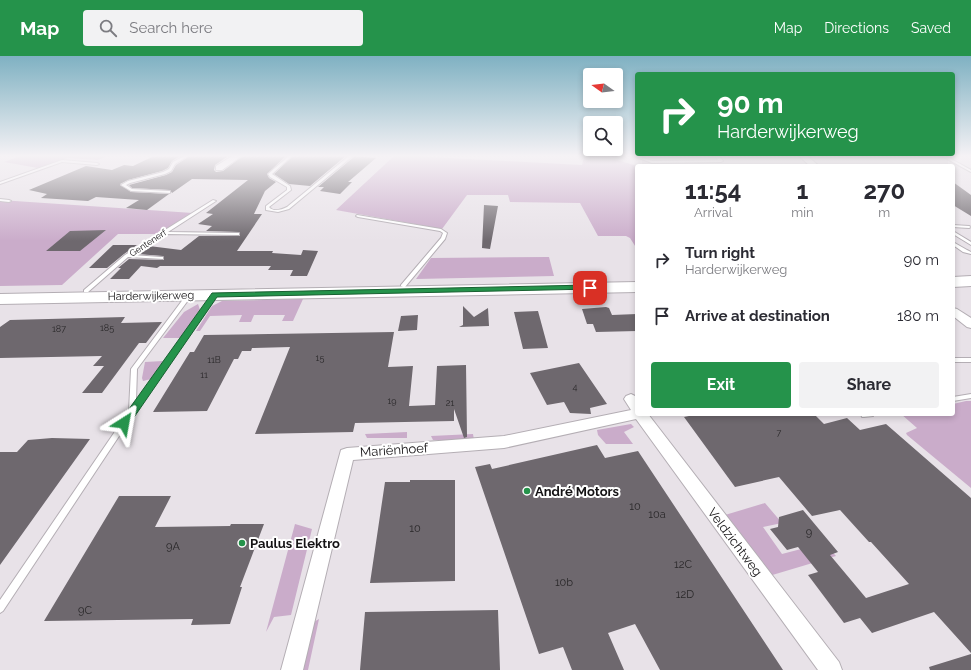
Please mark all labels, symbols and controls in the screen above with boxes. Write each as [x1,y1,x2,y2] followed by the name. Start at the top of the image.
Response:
[83,10,363,46] search box
[20,17,59,39] text: Map
[97,17,119,39] icon: search
[129,19,213,37] text: Search here
[774,20,802,36] text: Map
[824,20,889,36] text: Directions
[911,20,951,36] text: Saved
[583,68,623,108] north arrow
[583,68,623,156] map controls
[717,87,783,120] text: 90 m
[651,88,703,140] icon: right
[583,116,623,156] button: search
[717,121,859,142] text: Harderwijkerweg
[685,176,741,205] text: 11:54
[796,176,808,205] text: 1
[863,176,905,205] text: 270
[694,205,732,220] text: Arrival
[791,205,814,220] text: min
[878,205,890,220] text: m
[128,227,169,259] street label: Gentenerf
[685,244,755,262] text: Turn right
[651,249,673,271] icon: right
[903,251,939,269] text: 90 m
[685,262,787,277] text: Harderwijkerweg
[573,271,607,305] pin
[579,277,601,299] icon: arrive
[108,289,194,303] street label: Harderwijkerweg
[651,305,673,327] icon: arrive
[685,307,830,325] text: Arrive at destination
[897,307,939,325] text: 180 m
[100,323,114,333] house number: 185
[52,324,66,334] house number: 187
[316,353,324,363] house number: 15
[207,355,221,365] house number: 11B
[651,362,791,408] button: Exit
[799,362,939,408] button: Share
[200,370,208,380] house number: 11
[573,382,578,392] house number: 4
[387,396,397,406] house number: 19
[446,398,454,408] house number: 21
[103,402,145,444] position arrow
[777,428,782,438] house number: 7
[359,440,429,460] street label: Mariënhoef
[535,484,620,499] place label: André Motors
[522,486,532,496] marker: André Motors
[629,500,641,513] house number: 10
[705,505,765,579] street label: Veldzichtweg
[648,508,666,521] house number: 10a
[409,522,421,535] house number: 10
[806,526,812,539] house number: 9
[250,536,340,551] place label: Paulus Elektro
[237,538,247,548] marker: Paulus Elektro
[166,540,181,553] house number: 9A
[674,558,692,571] house number: 12C
[555,576,573,589] house number: 10b
[676,588,694,601] house number: 12D
[78,604,92,617] house number: 9C

